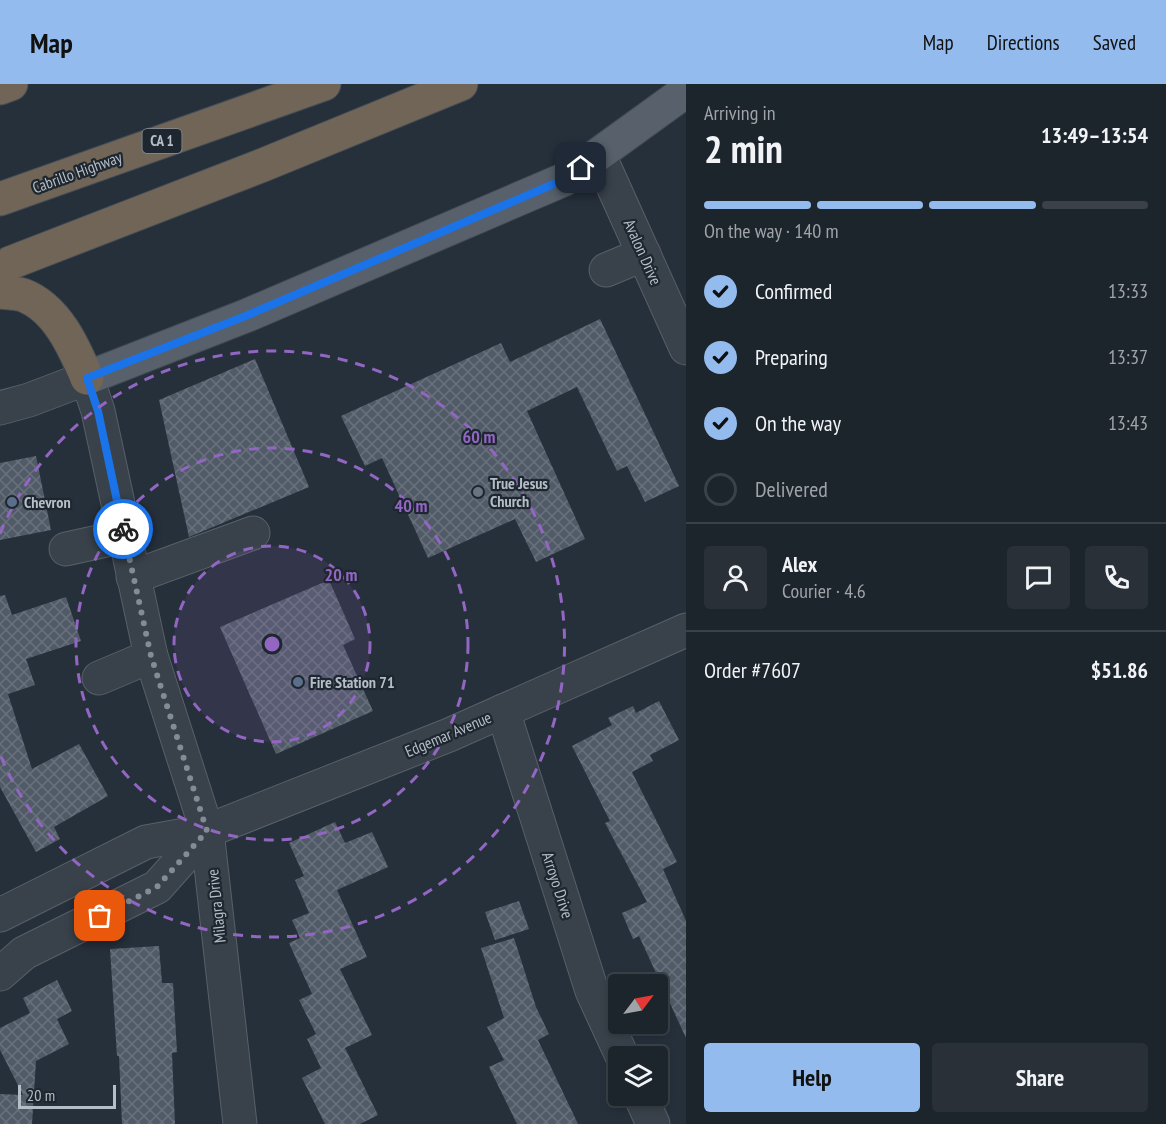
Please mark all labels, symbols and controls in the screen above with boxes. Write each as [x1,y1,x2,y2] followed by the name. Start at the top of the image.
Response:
[30,24,73,61] text: Map
[923,29,954,56] text: Map
[987,29,1060,56] text: Directions
[1093,29,1136,56] text: Saved
[704,100,776,126] text: Arriving in
[1041,121,1148,149] text: 13:49–13:54
[704,123,783,174] text: 2 min
[142,129,182,153] road number: CA 1
[555,142,606,193] pin
[29,147,125,197] street label: Cabrillo Highway
[564,151,597,184] icon: home
[620,216,666,288] street label: Avalon Drive
[704,218,839,244] text: On the way · 140 m
[704,275,737,308] icon: check
[755,277,832,305] text: Confirmed
[1108,278,1148,304] text: 13:33
[704,341,737,374] icon: check
[755,343,828,371] text: Preparing
[1108,344,1148,370] text: 13:37
[704,407,737,440] icon: check
[755,409,841,437] text: On the way
[1108,410,1148,436] text: 13:43
[463,425,495,448] text: 60 m
[490,473,548,511] place label: True Jesus Church
[755,475,828,503] text: Delivered
[471,485,485,499] marker: True Jesus Church
[24,492,71,512] place label: Chevron
[395,494,427,517] text: 40 m
[5,495,19,509] marker: Chevron
[93,499,153,559] courier
[107,513,140,546] icon: bike
[704,546,767,609] button: person
[1007,546,1070,609] button: chat
[1085,546,1148,609] button: phone
[782,550,817,578] text: Alex
[325,563,357,586] text: 20 m
[782,578,866,604] text: Courier · 4.6
[262,634,282,654] centre of rings
[704,656,801,684] text: Order #7607
[1091,656,1148,684] text: $51.86
[310,672,395,692] place label: Fire Station 71
[291,675,305,689] marker: Fire Station 71
[402,707,494,761] street label: Edgemar Avenue
[538,849,578,921] street label: Arroyo Drive
[202,868,230,944] street label: Milagra Drive
[74,890,125,941] pin
[83,899,116,932] icon: bag
[608,974,668,1034] north arrow
[608,974,668,1106] map controls
[704,1043,920,1112] button: Help
[932,1043,1148,1112] button: Share
[608,1046,668,1106] button: layers
[18,1082,116,1110] scale bar
[27,1085,55,1105] text: 20 m

